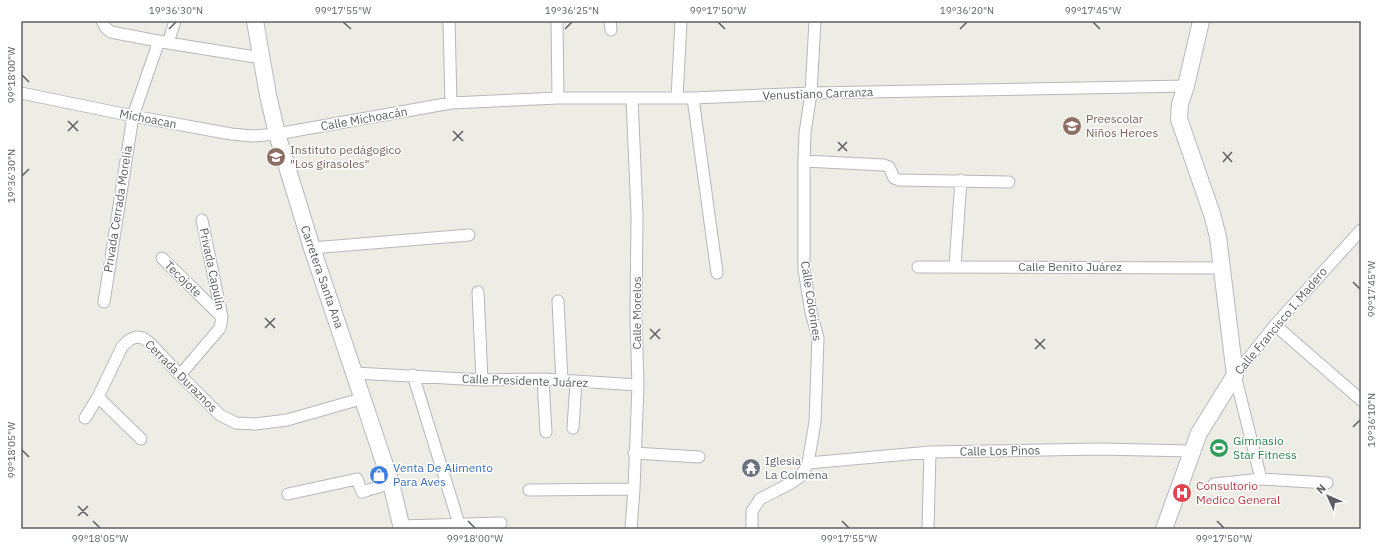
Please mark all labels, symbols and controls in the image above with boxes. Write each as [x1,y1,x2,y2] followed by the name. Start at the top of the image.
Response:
[149,4,203,17] text: 19°36'30"N
[315,4,371,17] text: 99°17'55"W
[545,4,599,17] text: 19°36'25"N
[690,4,746,17] text: 99°17'50"W
[940,4,994,17] text: 19°36'20"N
[1065,4,1121,17] text: 99°17'45"W
[5,47,18,103] text: 99°18'00"W
[762,84,874,103] street label: Venustiano Carranza
[319,104,408,134] street label: Calle Michoacán
[118,106,178,131] street label: Michoacan
[1086,111,1158,140] place label: Preescolar Niños Heroes
[1061,115,1083,137] school or university icon: Preescolar Niños Heroes
[290,142,402,171] place label: Instituto pedágogico "Los girasoles"
[100,144,135,274] street label: Privada Cerrada Morelia
[265,146,287,168] school or university icon: Instituto pedágogico "Los girasoles"
[5,149,18,203] text: 19°36'30"N
[298,223,347,331] street label: Carretera Santa Ana
[196,226,229,311] street label: Privada Capulín
[162,257,205,300] street label: Tecojote
[1018,259,1122,274] street label: Calle Benito Juárez
[798,260,825,342] street label: Calle Colorines
[1365,261,1378,317] text: 99°17'45"W
[1231,264,1330,378] street label: Calle Francisco I. Madero
[629,276,644,349] street label: Calle Morelos
[142,336,221,415] street label: Cerrada Duraznos
[462,371,589,390] street label: Calle Presidente Juárez
[1365,393,1378,447] text: 19°36'10"N
[5,422,18,478] text: 99°18'05"W
[1233,433,1297,462] place label: Gimnasio Star Fitness
[1208,437,1230,459] sports icon: Gimnasio Star Fitness
[960,442,1041,459] street label: Calle Los Pinos
[765,453,829,482] place label: Iglesia La Colmena
[740,457,762,479] temple icon: Iglesia La Colmena
[393,460,493,489] place label: Venta De Alimento Para Aves
[368,464,390,486] shop icon: Venta De Alimento Para Aves
[1308,476,1348,516] north arrow
[1196,478,1280,507] place label: Consultorio Medico General
[1313,481,1329,497] text: N
[1171,482,1193,504] hospital icon: Consultorio Medico General
[72,532,128,545] text: 99°18'05"W
[447,532,503,545] text: 99°18'00"W
[821,532,877,545] text: 99°17'55"W
[1196,532,1252,545] text: 99°17'50"W

